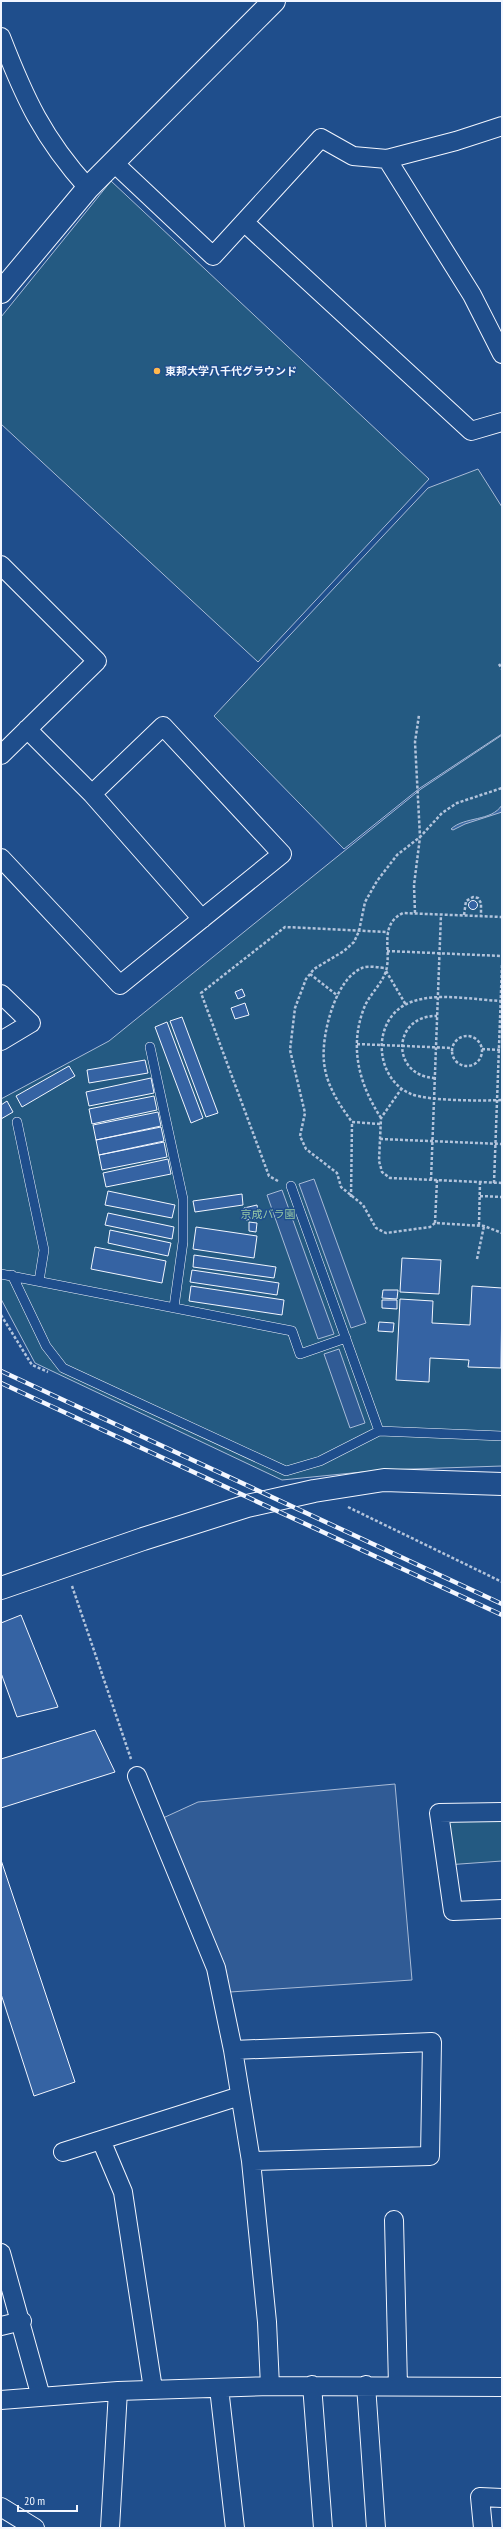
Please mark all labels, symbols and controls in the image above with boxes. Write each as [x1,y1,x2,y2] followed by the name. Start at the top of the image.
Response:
[165,364,297,378] place label: 東邦大学八千代グラウンド
[152,366,162,376] marker: 東邦大学八千代グラウンド
[241,1207,296,1221] park label: 京成バラ園
[18,2487,77,2513] scale bar
[24,2493,45,2508] text: 20 m

